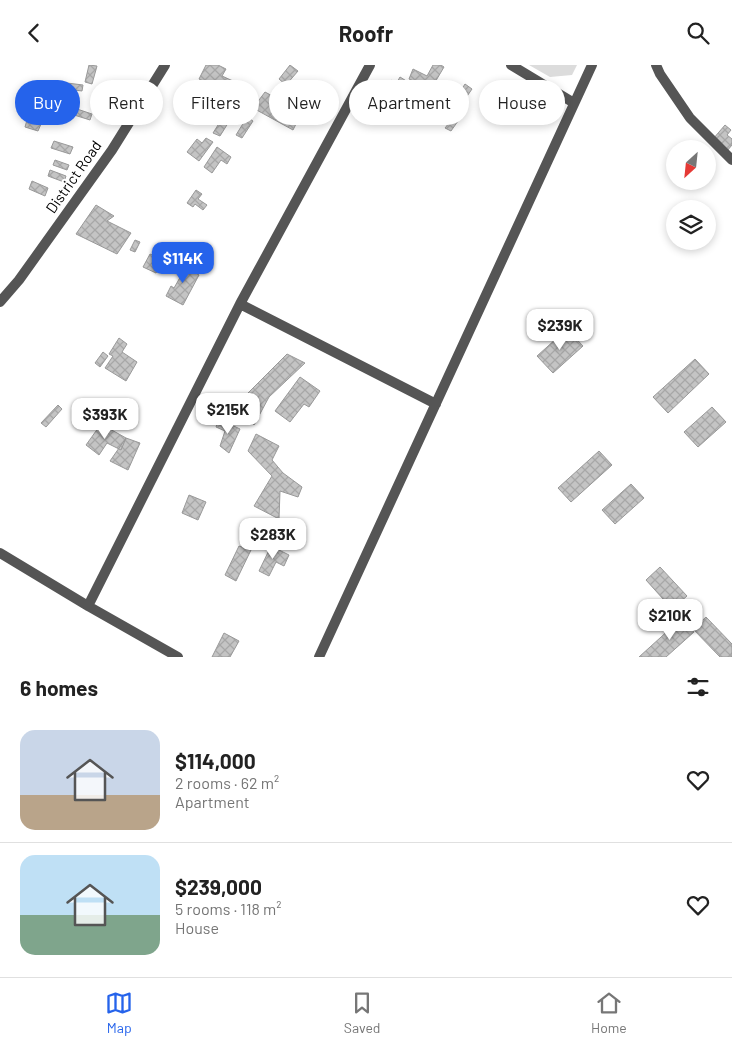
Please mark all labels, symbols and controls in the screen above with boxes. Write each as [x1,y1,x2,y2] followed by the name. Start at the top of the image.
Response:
[20,19,48,47] icon: back
[684,19,712,47] icon: search
[339,20,393,46] text: Roofr
[15,80,80,125] chip: Buy
[90,80,163,125] chip: Rent
[173,80,259,125] chip: Filters
[269,80,339,125] chip: New
[349,80,469,125] chip: Apartment
[479,80,565,125] chip: House
[42,137,105,216] street label: District Road
[666,140,716,190] north arrow
[666,140,716,250] map controls
[666,200,716,250] button: layers
[148,241,218,284] pin: $114K
[163,248,203,267] text: $114K
[525,309,595,351] pin: $239K
[537,315,583,334] text: $239K
[193,393,263,435] pin: $215K
[70,397,140,440] pin: $393K
[207,399,249,418] text: $215K
[83,404,127,423] text: $393K
[238,517,308,560] pin: $283K
[250,524,296,543] text: $283K
[635,599,705,641] pin: $210K
[649,605,691,624] text: $210K
[684,673,712,701] icon: filters
[20,675,98,700] text: 6 homes
[175,748,256,773] text: $114,000
[60,750,120,810] icon: home
[684,766,712,794] icon: heart
[175,773,279,792] text: 2 rooms · 62 m²
[175,792,250,811] text: Apartment
[175,874,262,899] text: $239,000
[60,875,120,935] icon: home
[684,891,712,919] icon: heart
[175,899,282,918] text: 5 rooms · 118 m²
[175,918,219,937] text: House
[105,989,133,1036] tab: Map
[344,989,381,1036] tab: Saved
[591,989,627,1036] tab: Home

